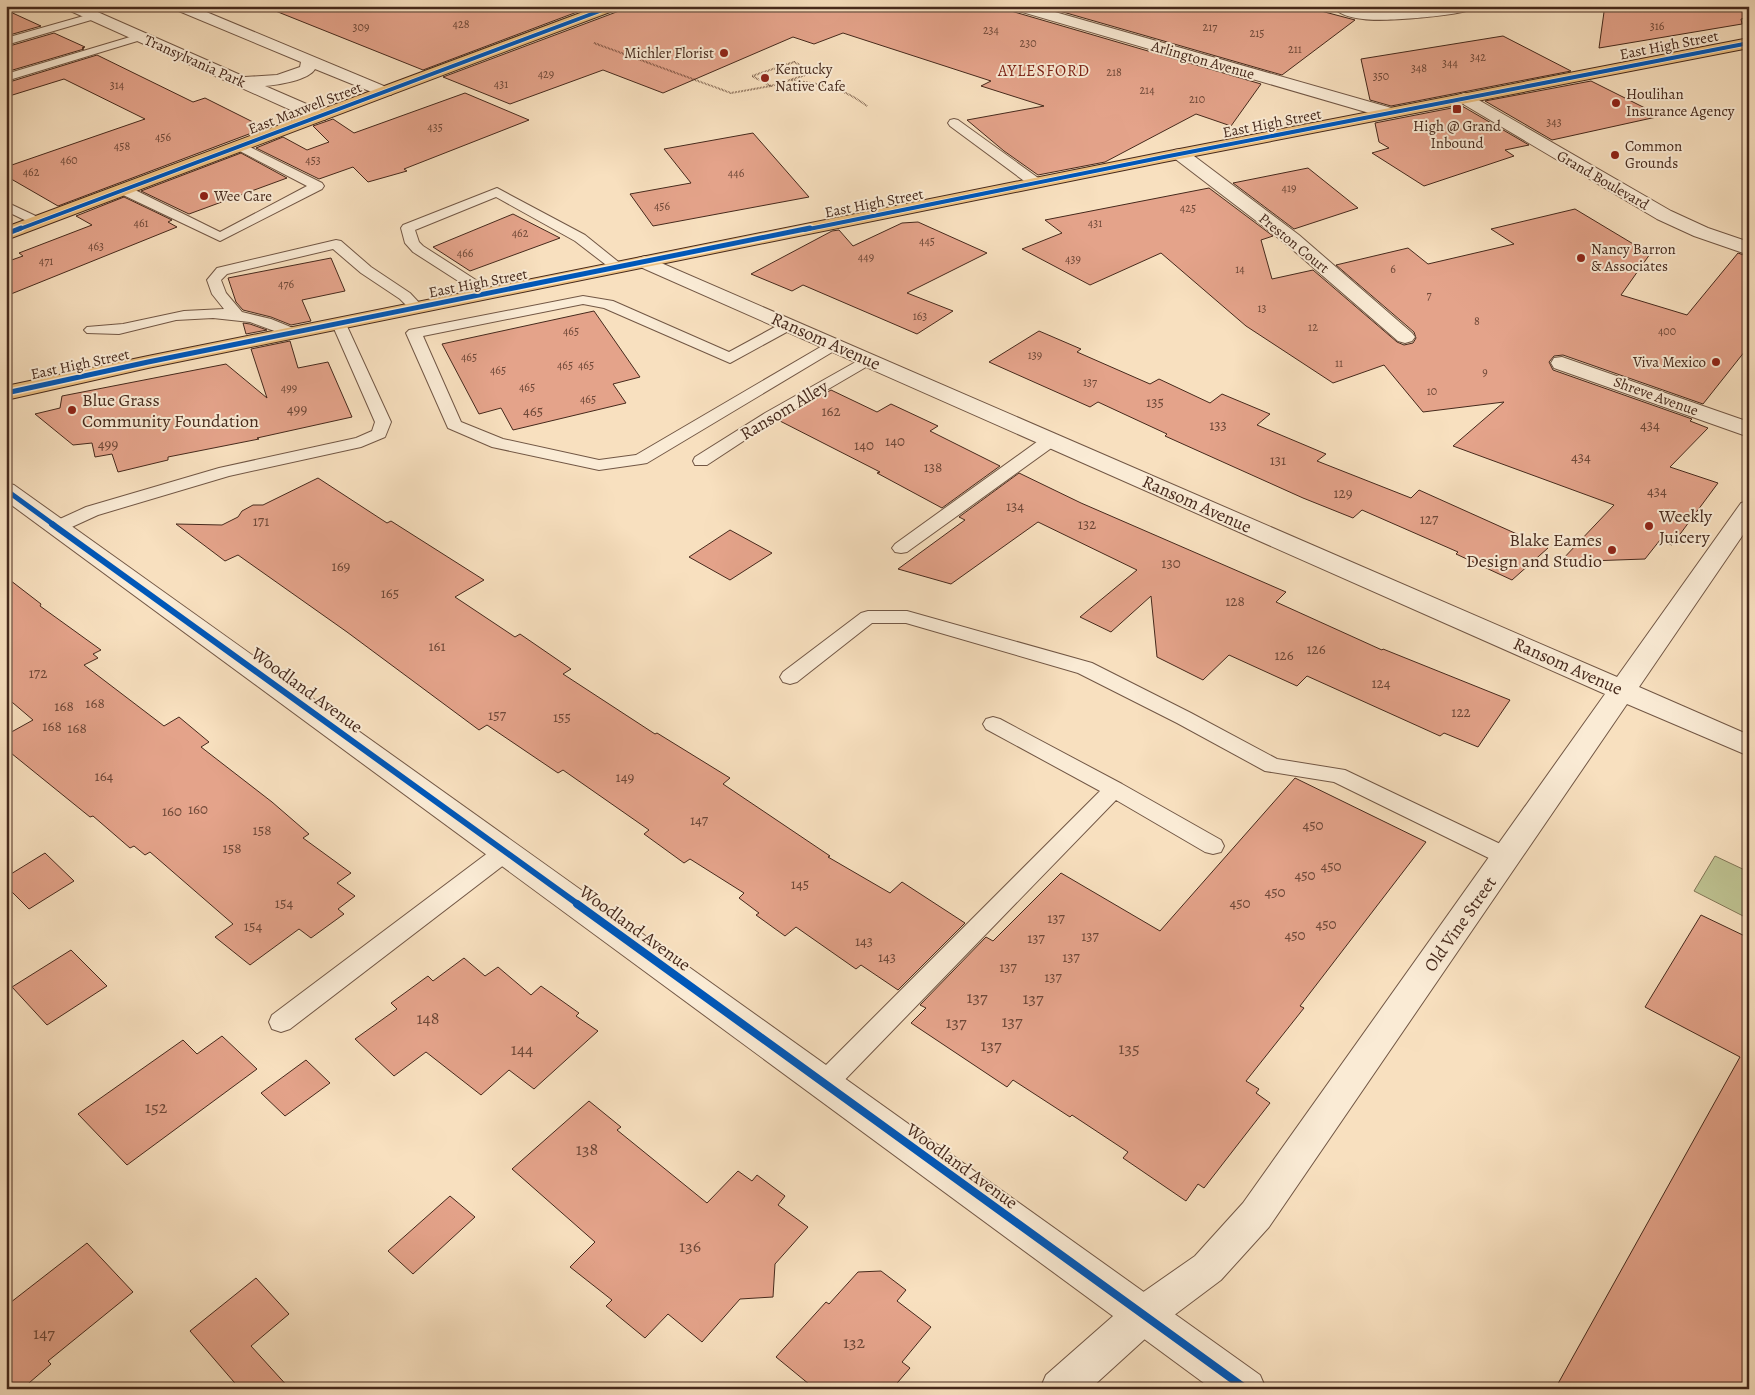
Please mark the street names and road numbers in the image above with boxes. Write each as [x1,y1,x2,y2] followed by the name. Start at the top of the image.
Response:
[1618,26,1720,64] street label: East High Street
[141,30,249,93] street label: Transylvania Park
[1148,35,1257,84] street label: Arlington Avenue
[245,77,365,139] street label: East Maxwell Street
[1221,104,1323,142] street label: East High Street
[1553,145,1654,215] street label: Grand Boulevard
[823,184,925,222] street label: East High Street
[1255,208,1334,278] street label: Preston Court
[427,264,529,302] street label: East High Street
[768,306,884,376] street label: Ransom Avenue
[29,344,131,384] street label: East High Street
[1611,371,1701,421] street label: Shreve Avenue
[736,374,833,446] street label: Ransom Alley
[1139,469,1255,539] street label: Ransom Avenue
[1510,631,1626,701] street label: Ransom Avenue
[246,641,368,739] street label: Woodland Avenue
[1418,872,1502,976] street label: Old Vine Street
[574,879,696,977] street label: Woodland Avenue
[901,1117,1023,1215] street label: Woodland Avenue

